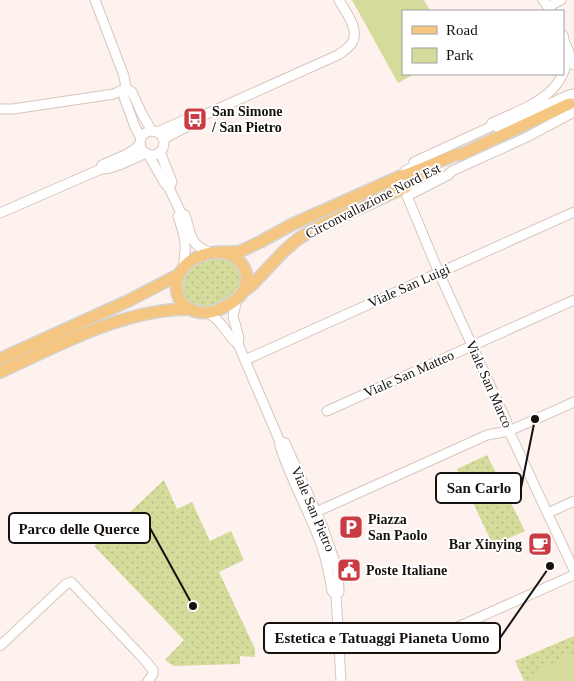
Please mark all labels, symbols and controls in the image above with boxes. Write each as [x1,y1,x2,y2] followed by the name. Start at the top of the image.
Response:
[402,10,564,75] legend
[446,22,478,38] text: Road
[446,47,474,63] text: Park
[211,104,282,135] place label: San Simone / San Pietro
[182,106,208,132] bus stop icon: San Simone / San Pietro
[303,160,443,242] street label: Circonvallazione Nord Est
[366,261,452,311] street label: Viale San Luigi
[463,338,515,430] street label: Viale San Marco
[362,347,456,401] street label: Viale San Matteo
[288,464,338,554] street label: Viale San Pietro
[436,473,521,503] callout: San Carlo
[447,480,511,496] text: San Carlo
[368,512,428,543] place label: Piazza San Paolo
[9,513,150,543] callout: Parco delle Querce
[338,514,364,540] parking icon: Piazza San Paolo
[18,521,140,537] text: Parco delle Querce
[527,531,553,557] cafe icon: Bar Xinying
[449,537,522,552] place label: Bar Xinying
[336,557,362,583] public building icon: Poste Italiane
[366,563,447,578] place label: Poste Italiane
[264,623,500,653] callout: Estetica e Tatuaggi Pianeta Uomo
[275,630,490,646] text: Estetica e Tatuaggi Pianeta Uomo

